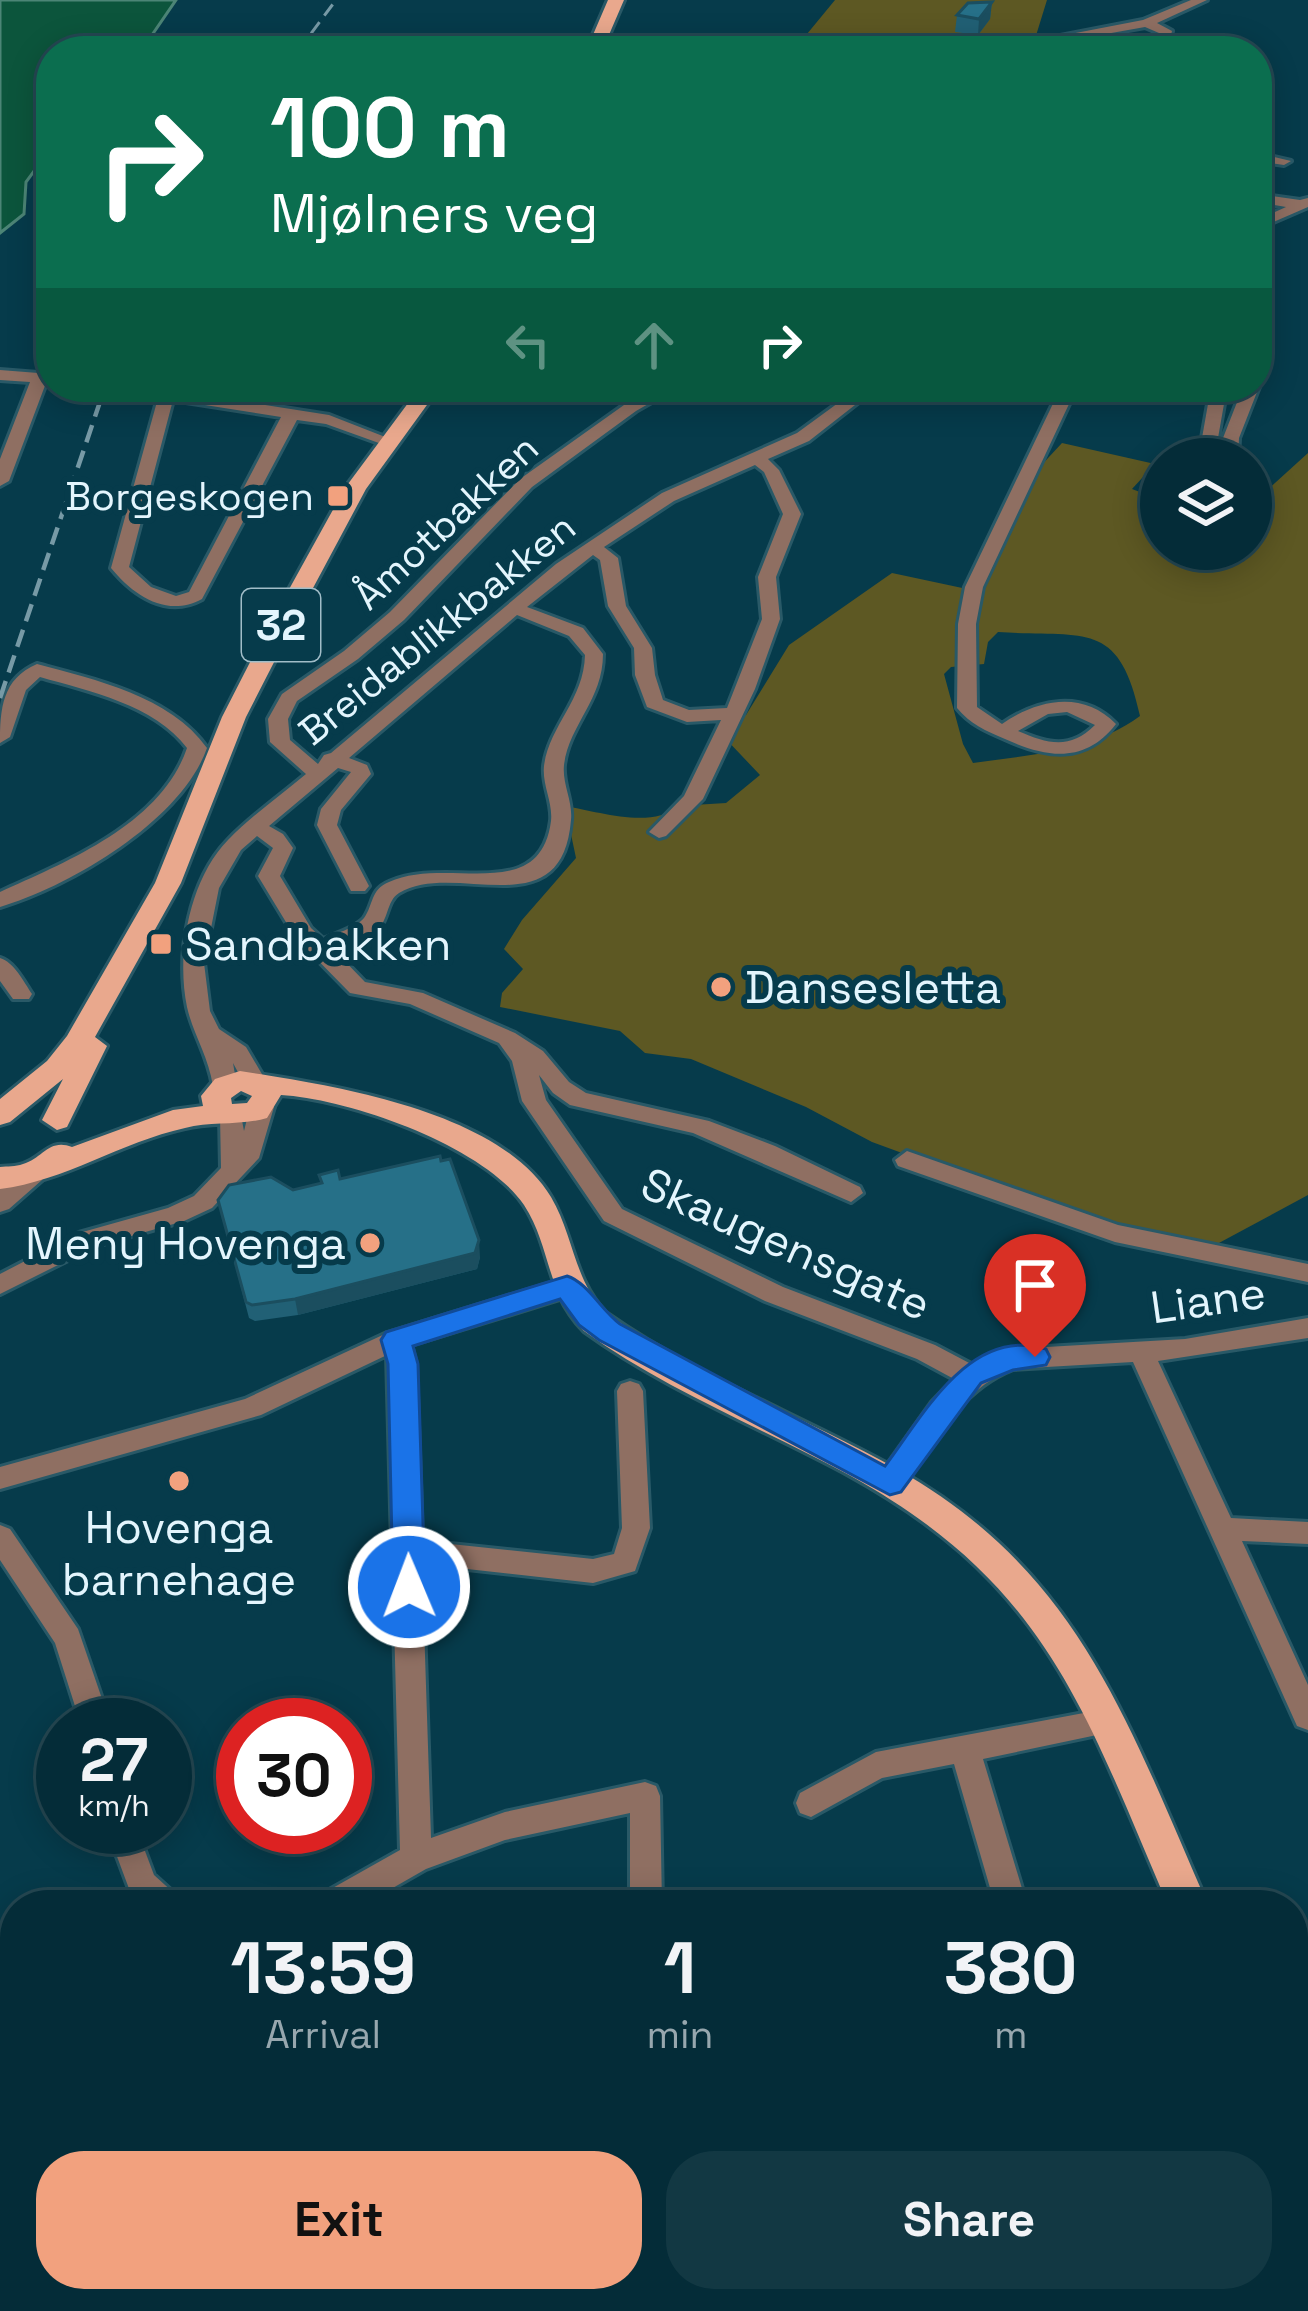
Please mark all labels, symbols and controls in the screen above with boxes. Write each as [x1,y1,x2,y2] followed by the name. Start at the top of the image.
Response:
[270,74,510,182] text: 100 m
[72,84,228,240] icon: right
[270,179,599,248] text: Mjølners veg
[495,312,561,378] icon: left
[621,312,687,378] icon: ahead
[747,312,813,378] icon: right
[343,424,549,620] street label: Åmotbakken
[1140,438,1272,570] map controls
[1140,438,1272,570] button: layers
[65,472,314,521] place label: Borgeskogen
[325,483,351,509] marker: Borgeskogen
[289,502,585,756] street label: Breidablikkbakken
[242,589,320,661] road number: 32
[185,916,451,973] place label: Sandbakken
[148,931,174,957] marker: Sandbakken
[745,959,1001,1016] place label: Dansesletta
[708,974,734,1000] marker: Dansesletta
[632,1155,940,1333] street label: Skaugensgate
[25,1215,346,1272] place label: Meny Hovenga
[357,1230,383,1256] marker: Meny Hovenga
[984,1234,1086,1357] pin
[1002,1252,1068,1318] icon: arrive
[1147,1264,1269,1336] street label: Liane
[166,1468,192,1494] marker: Hovenga barnehage
[62,1499,296,1608] place label: Hovenga barnehage
[346,1524,472,1650] position arrow
[216,1698,372,1854] speed limit sign: 30
[80,1722,148,1799] text: 27
[78,1786,150,1825] text: km/h
[230,1922,416,2014] text: 13:59
[664,1922,696,2014] text: 1
[944,1922,1078,2014] text: 380
[265,2010,381,2059] text: Arrival
[646,2010,713,2059] text: min
[994,2010,1027,2059] text: m
[36,2151,642,2289] button: Exit
[666,2151,1272,2289] button: Share

